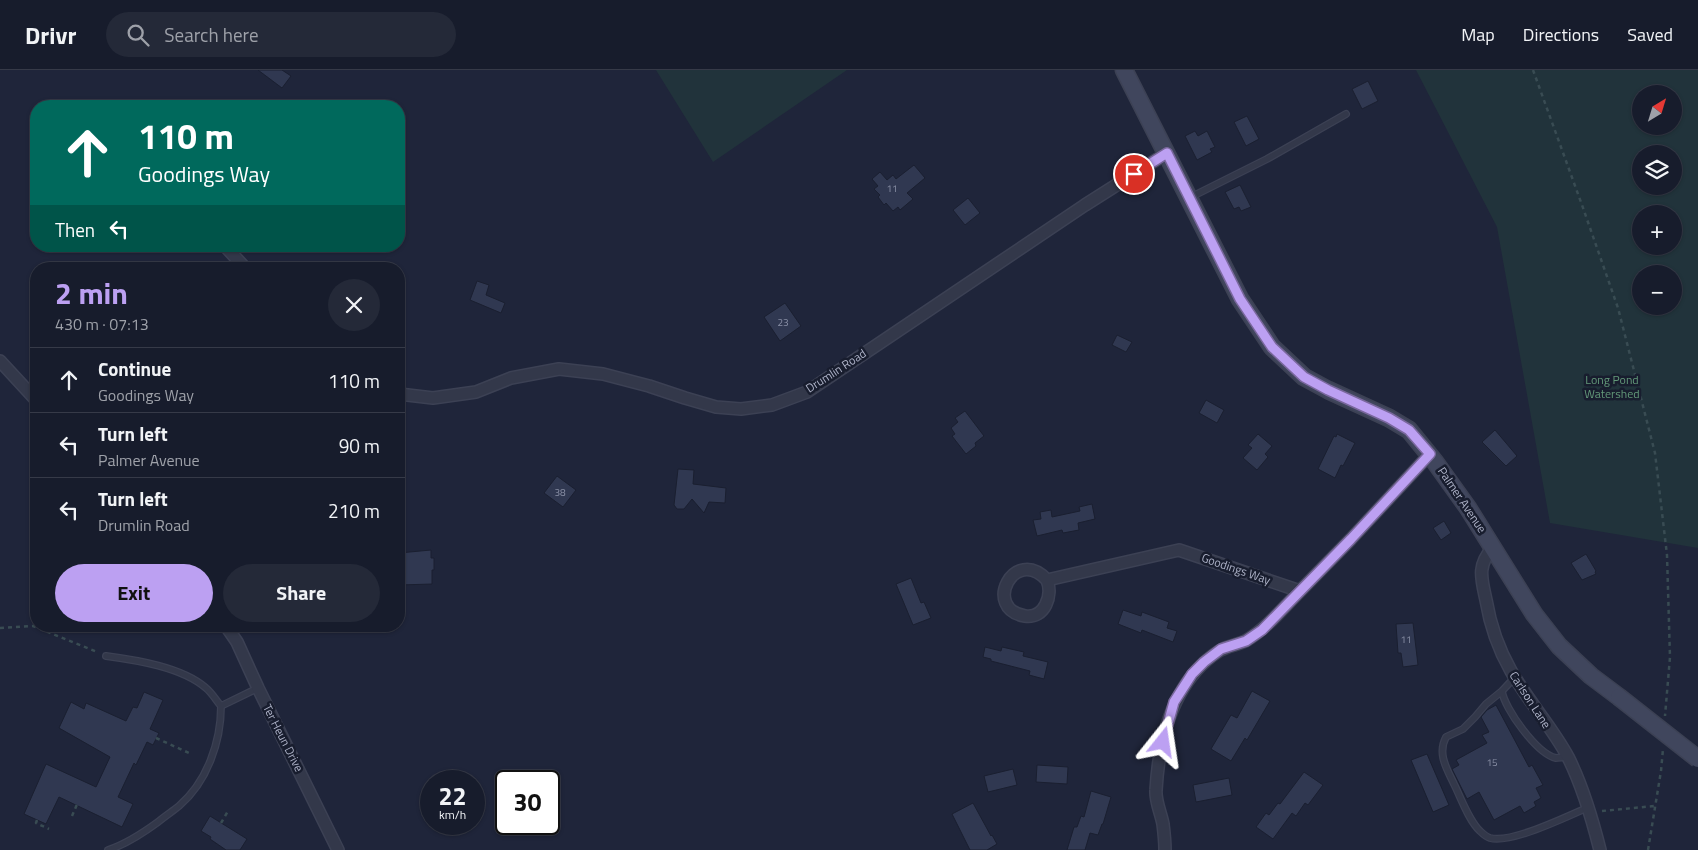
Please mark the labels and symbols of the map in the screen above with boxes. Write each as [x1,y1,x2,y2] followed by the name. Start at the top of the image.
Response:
[1632,85,1682,135] north arrow
[1113,153,1155,195] pin
[886,181,898,196] house number: 11
[777,315,789,330] house number: 23
[802,344,870,397] street label: Drumlin Road
[1584,370,1640,403] park label: Long Pond Watershed
[1433,463,1492,537] street label: Palmer Avenue
[554,485,566,500] house number: 38
[1199,548,1274,589] street label: Goodings Way
[1400,632,1412,647] house number: 11
[1505,667,1556,732] street label: Carlson Lane
[258,701,309,775] street label: Ter Heun Drive
[1136,715,1188,767] position arrow
[1486,755,1498,770] house number: 15
[495,770,560,835] speed limit sign: 30

